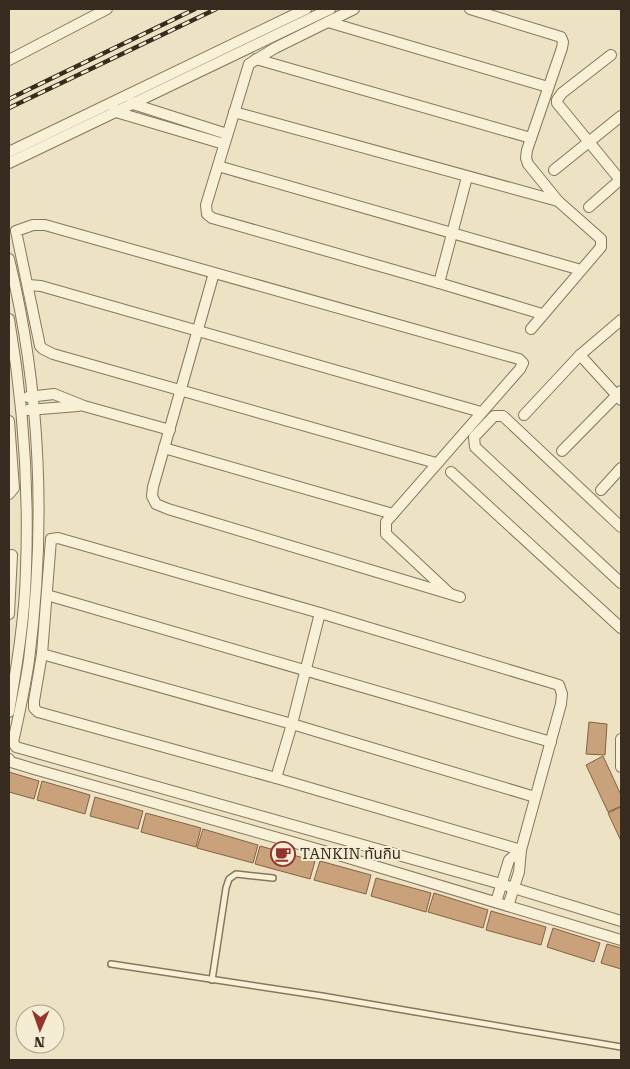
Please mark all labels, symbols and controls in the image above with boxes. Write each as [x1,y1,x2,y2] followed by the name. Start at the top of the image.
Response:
[270,841,296,867] cafe icon: TANKIN ทันกิน
[300,845,401,863] place label: TANKIN ทันกิน
[15,1004,65,1054] north arrow
[34,1034,45,1050] text: N

